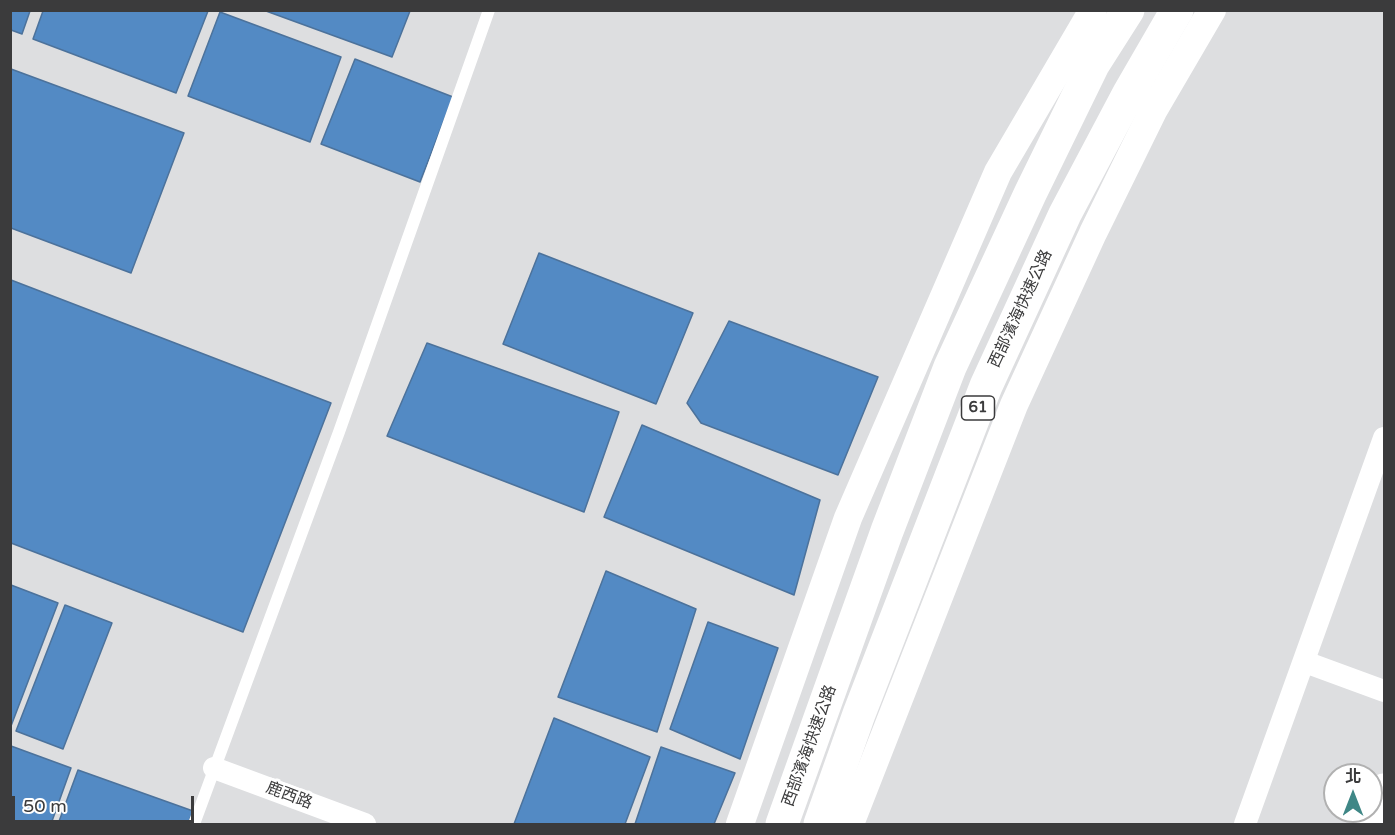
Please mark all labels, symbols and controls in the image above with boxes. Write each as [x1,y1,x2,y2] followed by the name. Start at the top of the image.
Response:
[985,247,1057,371] street label: 西部濱海快速公路
[962,396,994,420] road number: 61
[779,683,841,809] street label: 西部濱海快速公路
[1323,763,1383,823] north arrow
[1345,767,1361,787] text: 北
[263,778,315,814] street label: 鹿西路
[15,784,196,822] scale bar
[23,795,67,817] text: 50 m

